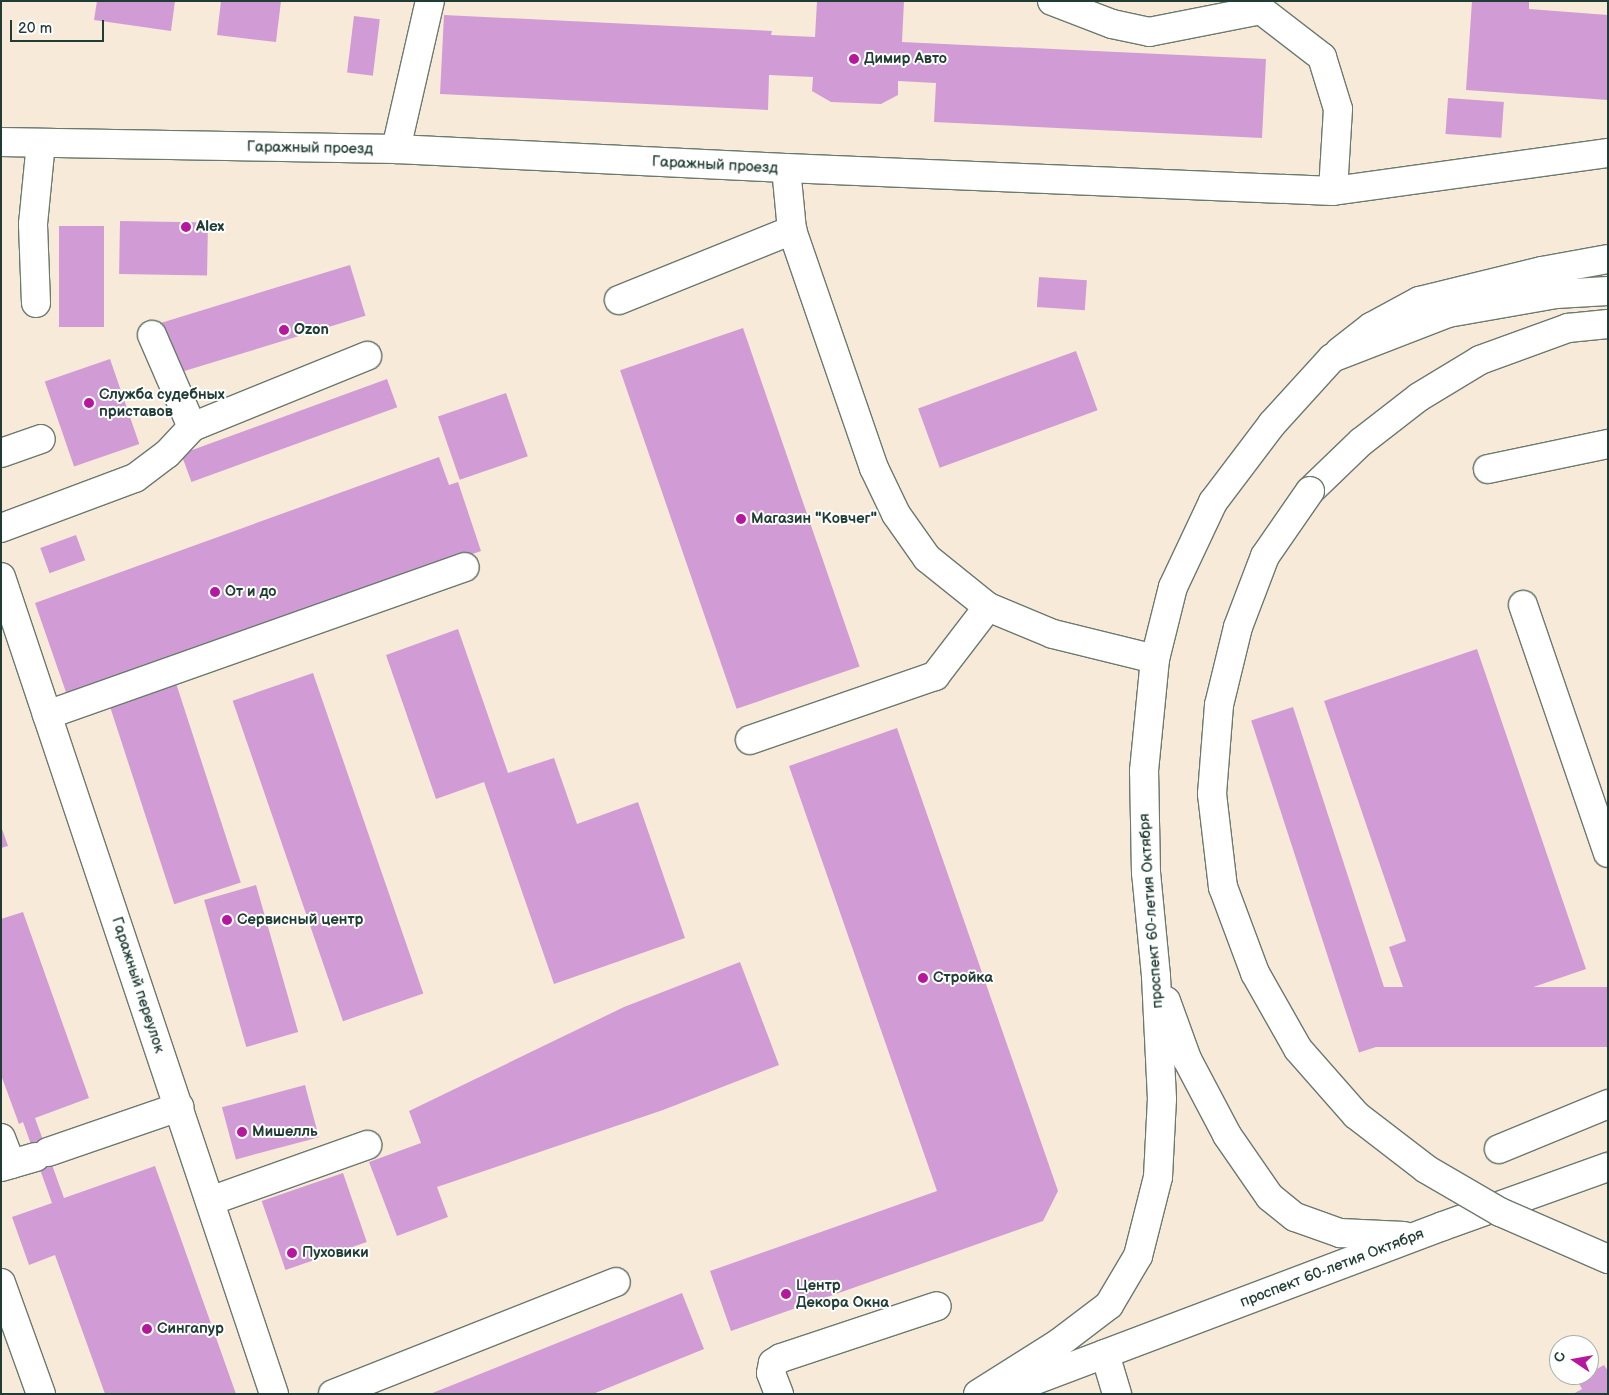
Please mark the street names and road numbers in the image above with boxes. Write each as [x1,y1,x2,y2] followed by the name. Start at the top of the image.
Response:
[247,138,373,158] street label: Гаражный проезд
[651,153,779,177] street label: Гаражный проезд
[1135,813,1167,1009] street label: проспект 60-летия Октября
[108,915,168,1055] street label: Гаражный переулок
[1238,1225,1426,1311] street label: проспект 60-летия Октября

